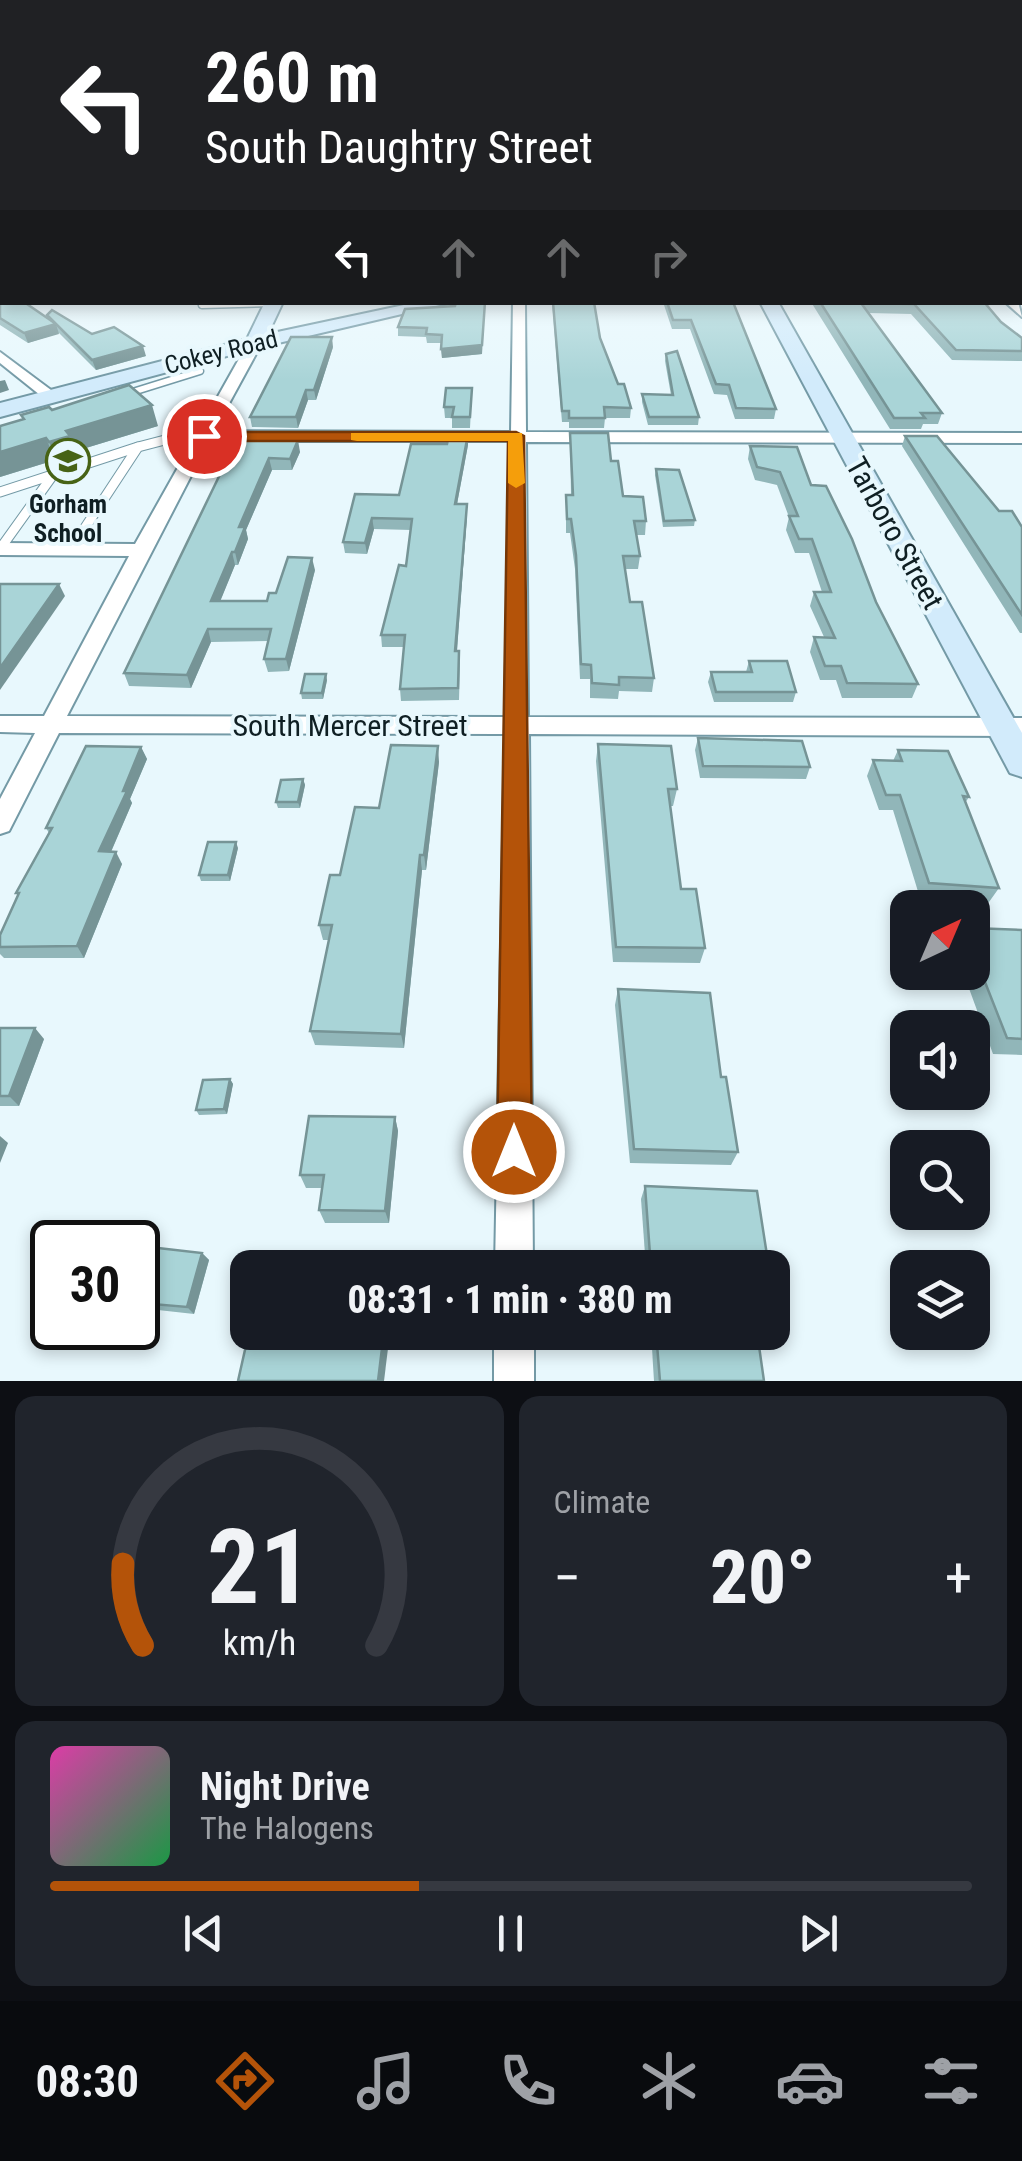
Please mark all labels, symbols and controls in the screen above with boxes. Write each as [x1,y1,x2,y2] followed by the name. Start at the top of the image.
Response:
[205,37,379,119] text: 260 m
[40,40,170,170] icon: left
[205,121,593,174] text: South Daughtry Street
[326,230,381,285] icon: left
[431,230,486,285] icon: ahead
[536,230,591,285] icon: ahead
[641,230,696,285] icon: right
[161,324,281,380] street label: Cokey Road
[162,394,247,479] pin
[177,409,232,464] icon: arrive
[45,438,91,484] school or university icon: Gorham School
[839,451,951,615] street label: Tarboro Street
[29,490,107,548] place label: Gorham School
[232,708,468,743] street label: South Mercer Street
[890,890,990,990] north arrow
[890,890,990,1350] map controls
[890,1010,990,1110] button: sound
[462,1100,566,1204] position arrow
[890,1130,990,1230] button: search
[30,1220,160,1350] speed limit sign: 30
[890,1250,990,1350] button: layers
[348,1278,672,1322] text: 08:31 · 1 min · 380 m
[554,1483,650,1521] text: Climate
[207,1507,312,1628] text: 21
[710,1533,816,1621] text: 20°
[554,1546,581,1610] text: −
[945,1546,972,1610] text: +
[222,1622,296,1664] text: km/h
[200,1765,370,1809] text: Night Drive
[200,1809,374,1847] text: The Halogens
[176,1906,231,1961] icon: previous
[483,1906,538,1961] icon: pause
[791,1906,846,1961] icon: next
[210,2046,280,2116] icon: directions
[351,2046,421,2116] icon: music
[493,2046,563,2116] icon: phone
[634,2046,704,2116] icon: climate
[775,2046,845,2116] icon: car
[916,2046,986,2116] icon: filters
[36,2055,139,2108] text: 08:30

